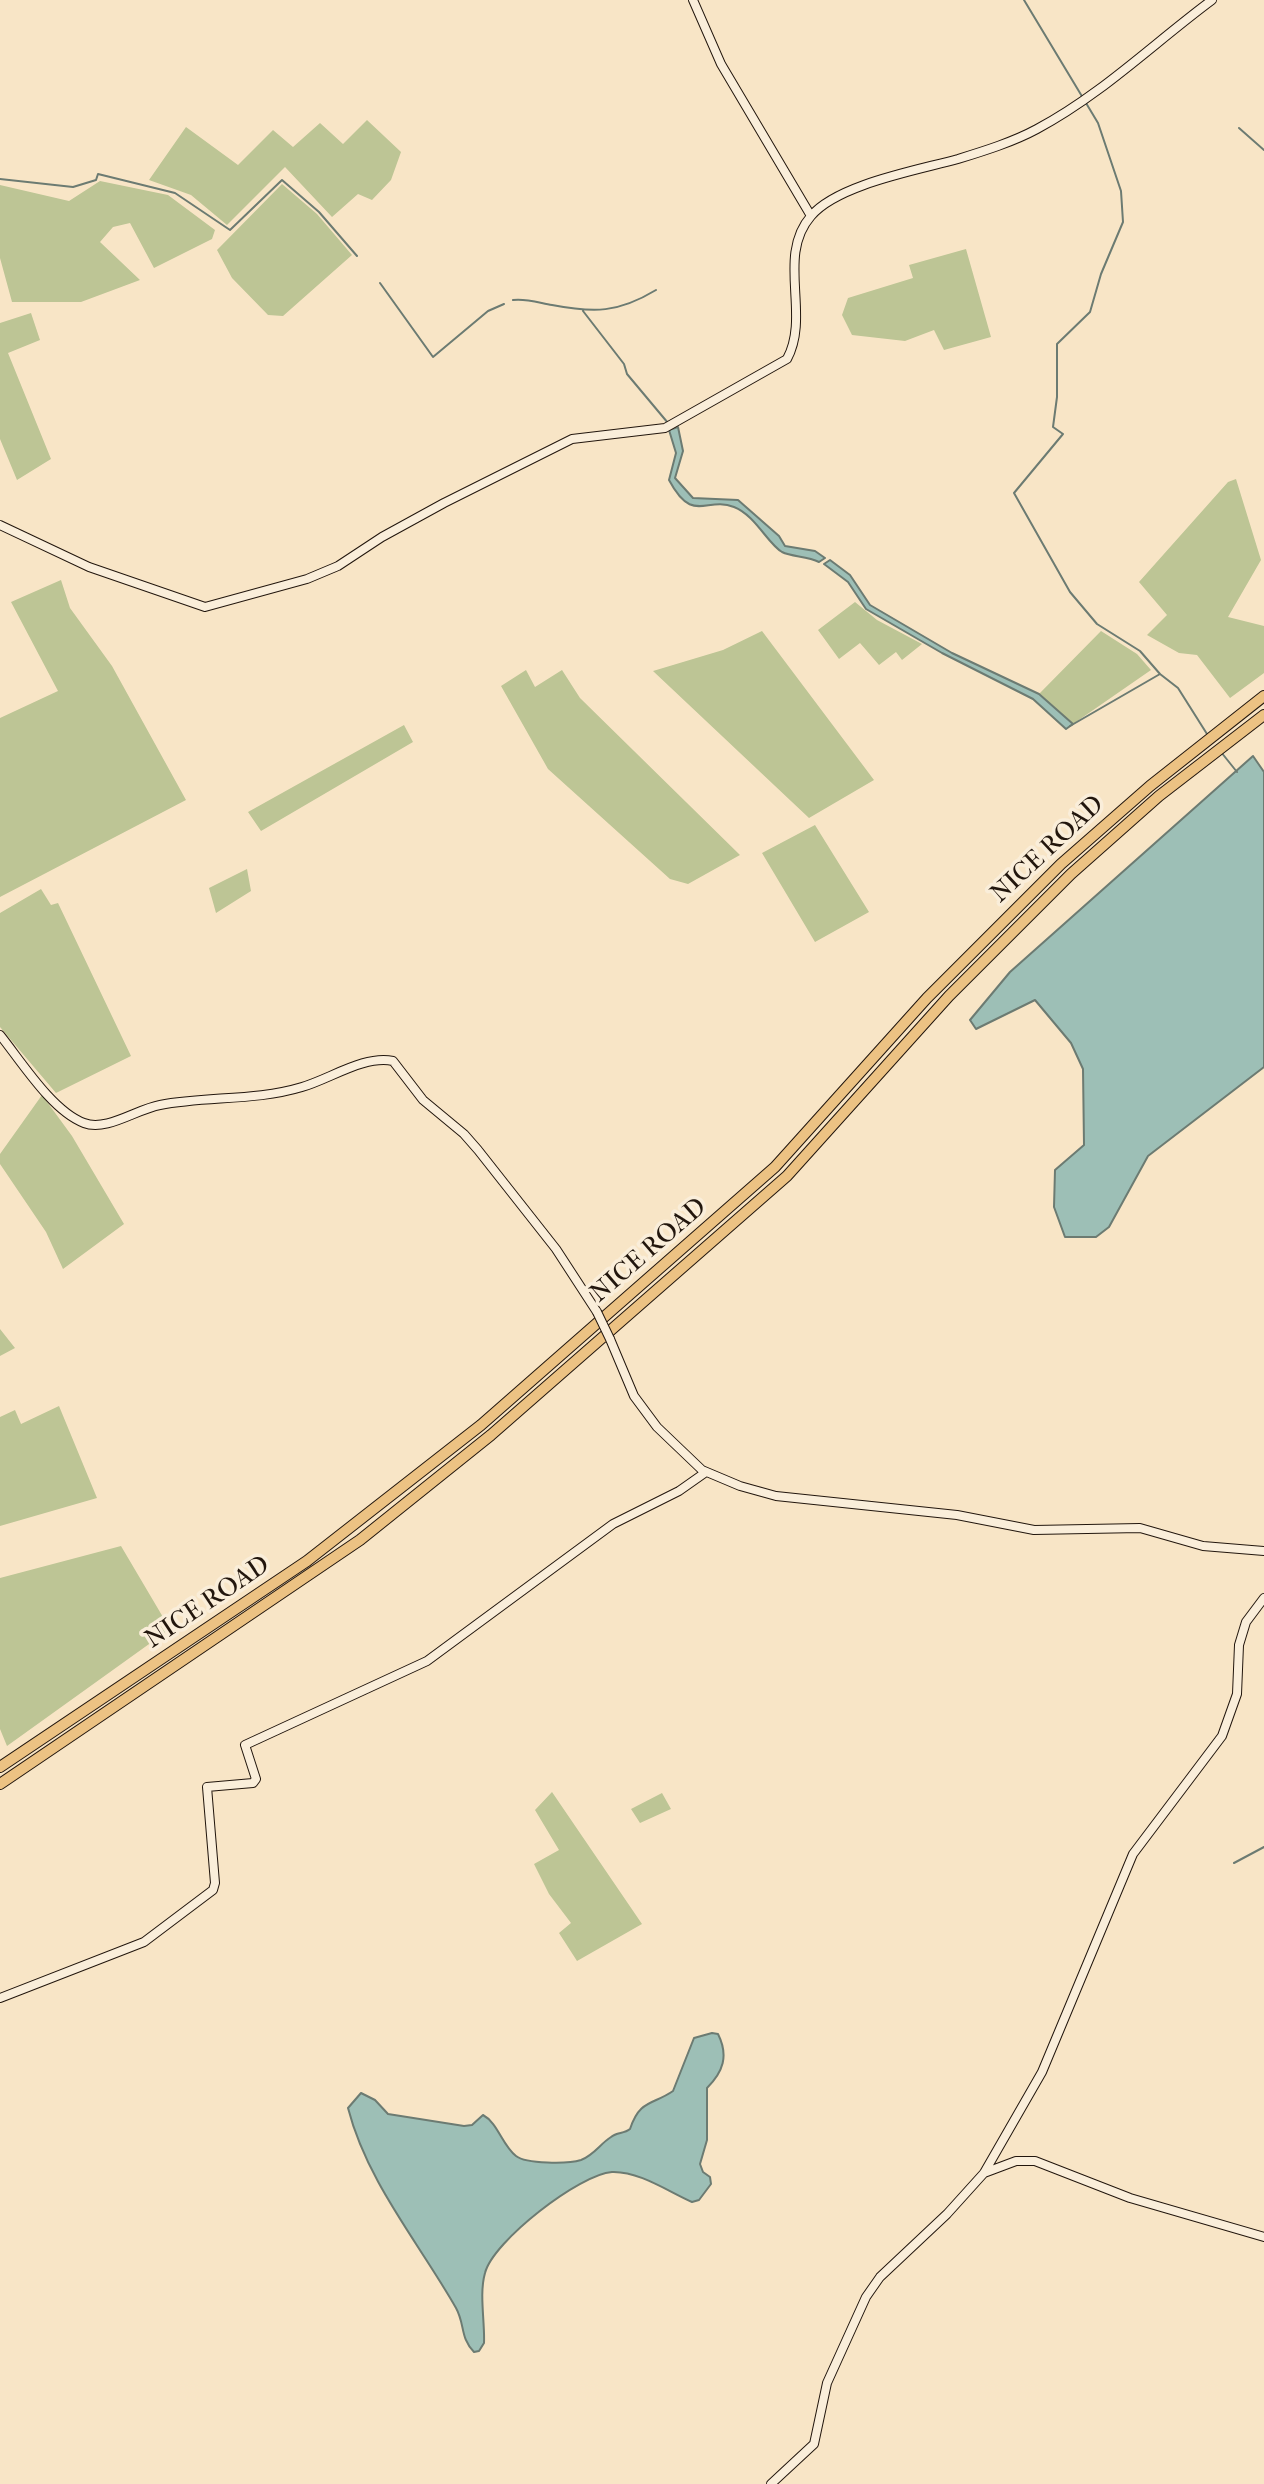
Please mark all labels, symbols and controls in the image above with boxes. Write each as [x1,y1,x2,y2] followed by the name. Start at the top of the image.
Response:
[985,790,1111,910] street label: NICE ROAD
[585,1192,713,1310] street label: NICE ROAD
[140,1550,276,1656] street label: NICE ROAD

